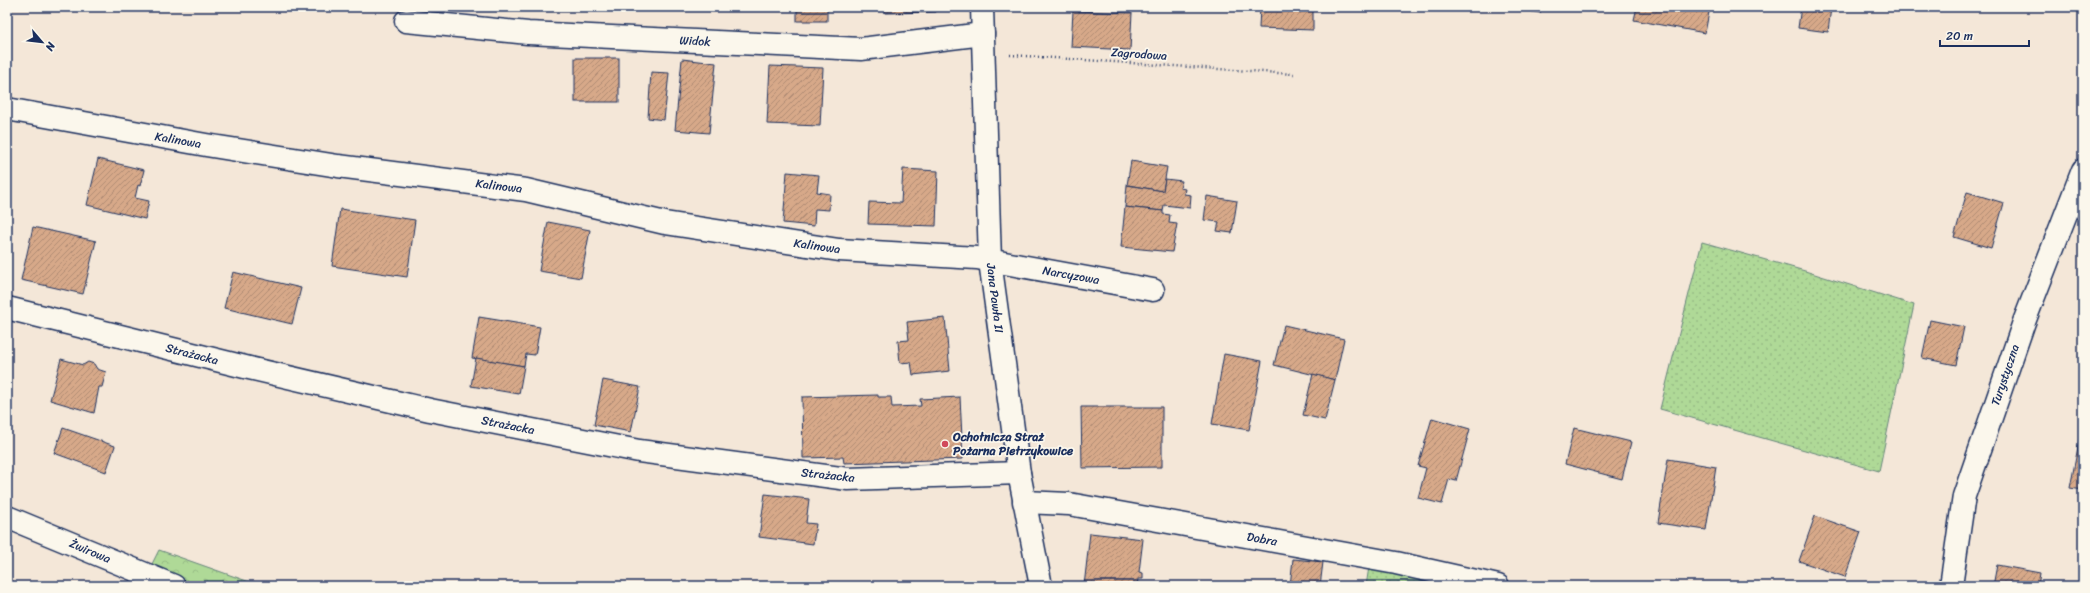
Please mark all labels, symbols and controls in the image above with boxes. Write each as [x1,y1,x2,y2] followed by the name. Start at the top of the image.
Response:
[22,22,62,62] north arrow
[1940,22,2029,48] scale bar
[1946,25,1973,47] text: 20 m
[679,29,712,53] street label: Widok
[40,38,61,55] text: N
[1110,41,1168,67] street label: Zagrodowa
[153,125,203,155] street label: Kalinowa
[474,172,524,200] street label: Kalinowa
[792,232,842,260] street label: Kalinowa
[1041,259,1101,291] street label: Narcyzowa
[980,261,1010,334] street label: Jana Pawła II
[163,337,221,371] street label: Strażacka
[1984,341,2026,409] street label: Turystyczna
[479,409,537,441] street label: Strażacka
[952,426,1074,462] place label: Ochotnicza Straż Pożarna Pietrzykowice
[940,439,950,449] marker: Ochotnicza Straż Pożarna Pietrzykowice
[800,461,856,489] street label: Strażacka
[1245,525,1280,553] street label: Dobra
[66,532,114,570] street label: Żwirowa

